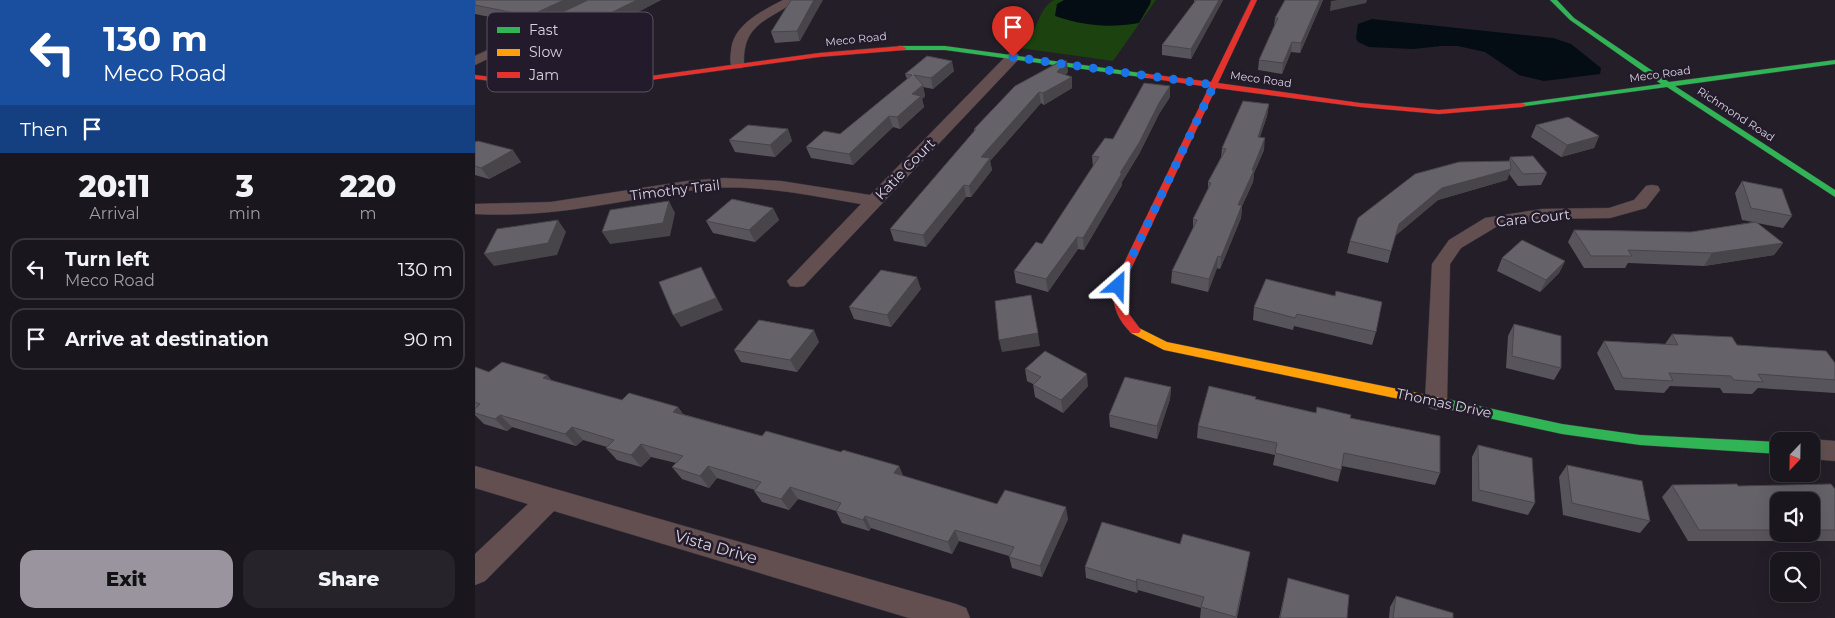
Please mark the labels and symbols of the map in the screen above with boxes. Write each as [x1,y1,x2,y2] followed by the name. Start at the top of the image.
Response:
[992,6,1034,57] pin
[487,12,653,92] legend
[529,21,559,39] text: Fast
[825,29,887,49] street label: Meco Road
[529,43,563,61] text: Slow
[1628,63,1692,85] street label: Meco Road
[528,66,559,84] text: Jam
[1229,68,1293,90] street label: Meco Road
[1695,84,1777,144] street label: Richmond Road
[871,134,939,204] street label: Katie Court
[629,176,721,204] street label: Timothy Trail
[1495,205,1571,231] street label: Cara Court
[1091,259,1143,311] position arrow
[1395,384,1493,422] street label: Thomas Drive
[1770,432,1820,482] north arrow
[673,526,759,568] street label: Vista Drive

